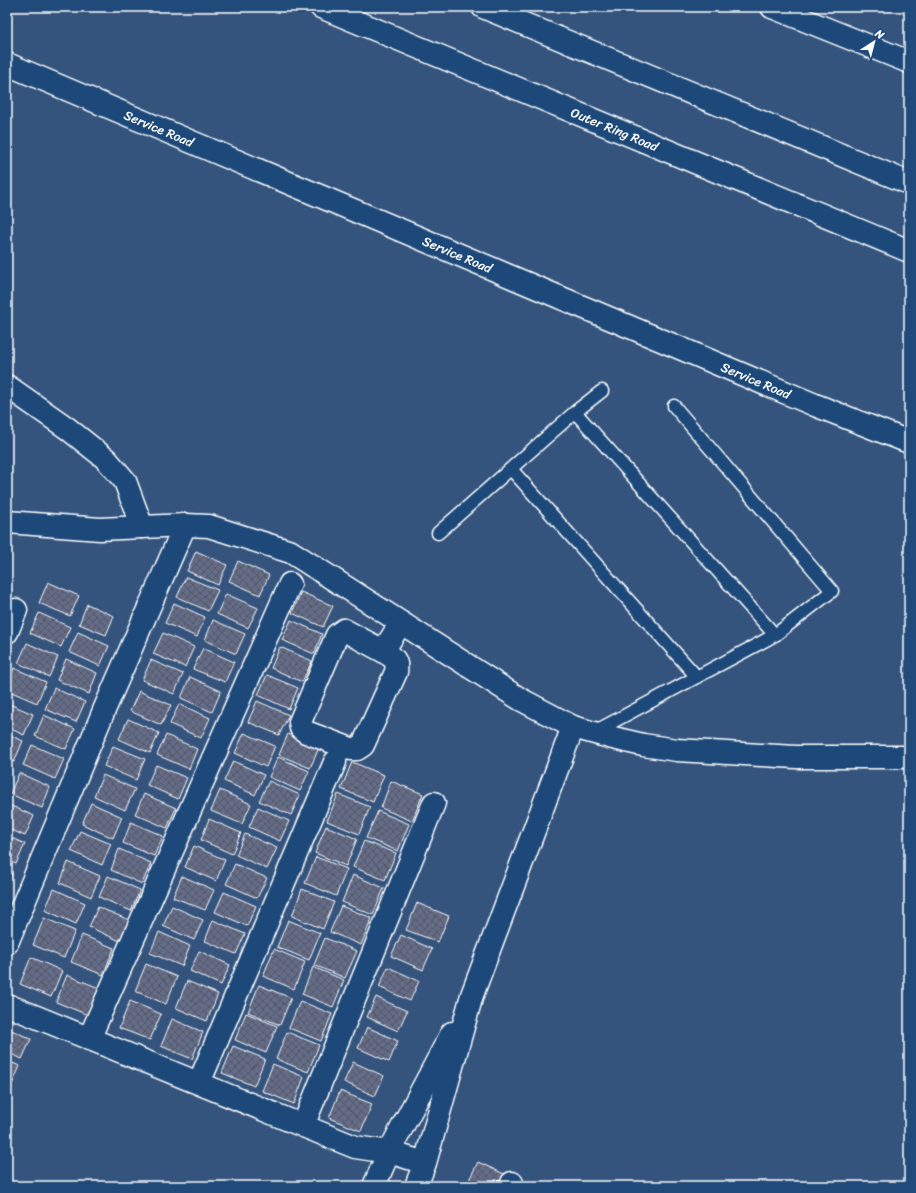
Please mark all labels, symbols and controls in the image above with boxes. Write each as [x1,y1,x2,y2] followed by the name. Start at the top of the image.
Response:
[854,22,894,62] north arrow
[870,24,889,44] text: N
[567,100,663,158] street label: Outer Ring Road
[120,103,199,154] street label: Service Road
[419,229,497,280] street label: Service Road
[718,355,796,406] street label: Service Road

